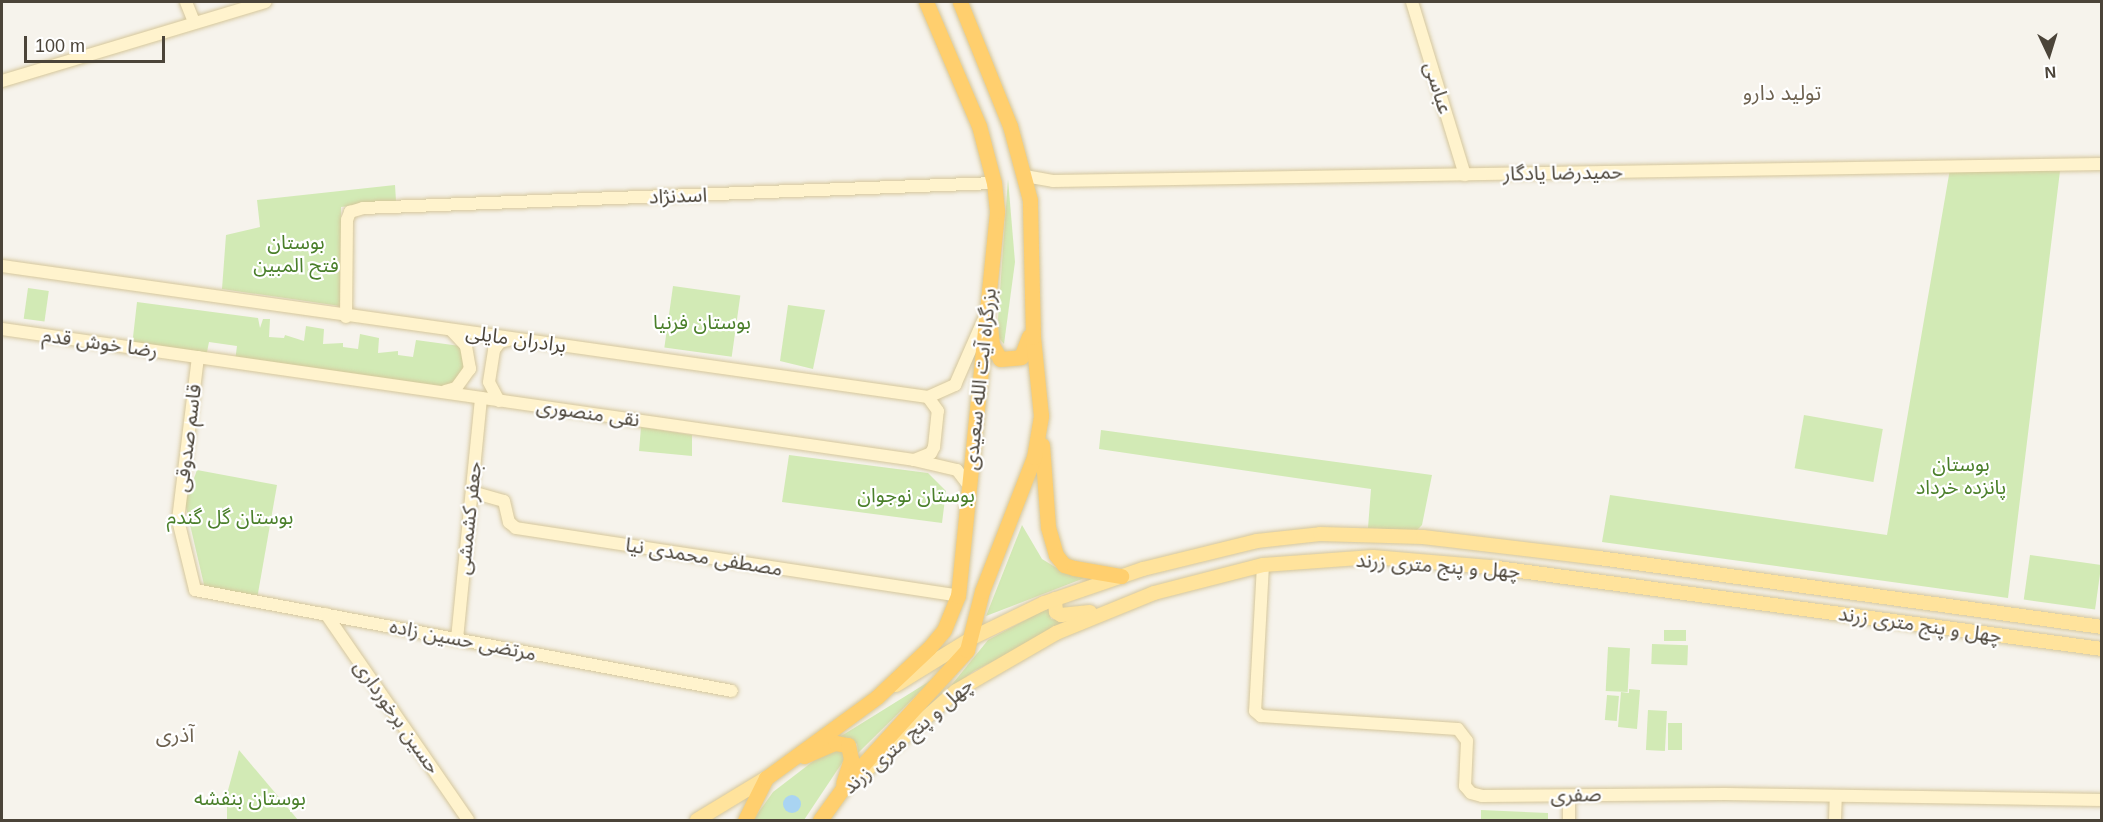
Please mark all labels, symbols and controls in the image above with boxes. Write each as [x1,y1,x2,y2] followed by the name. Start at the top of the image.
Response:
[27,24,168,62] scale bar
[2019,24,2079,84] north arrow
[35,36,85,56] text: 100 m
[1419,59,1457,117] street label: عباسی
[2044,64,2057,81] text: N
[1743,80,1821,106] district label: تولید دارو
[1503,160,1623,186] street label: حمیدرضا یادگار
[649,183,707,209] street label: اسدنژاد
[253,231,339,278] park label: بوستان فتح المبین
[959,287,1001,471] street label: بزرگراه آیت الله سعیدی
[653,310,751,334] park label: بوستان فرنیا
[464,320,568,358] street label: برادران مایلی
[41,323,159,363] street label: رضا خوش قدم
[169,383,207,493] street label: قاسم صدوقی
[535,394,641,432] street label: نقی منصوری
[1916,452,2006,499] park label: بوستان پانزده خرداد
[451,460,487,576] street label: جعفر کشمشی
[857,483,975,507] park label: بوستان نوجوان
[167,505,293,529] park label: بوستان گل گندم
[624,533,784,581] street label: مصطفی محمدی نیا
[1355,548,1521,584] street label: چهل و پنج متری زرند
[1837,602,2003,648] street label: چهل و پنج متری زرند
[388,614,538,666] street label: مرتضی حسین زاده
[349,655,445,779] street label: حسین برخورداری
[838,673,978,799] street label: چهل و پنج متری زرند
[156,722,194,748] district label: آذری
[1550,783,1602,807] street label: صفری
[194,786,306,810] park label: بوستان بنفشه

